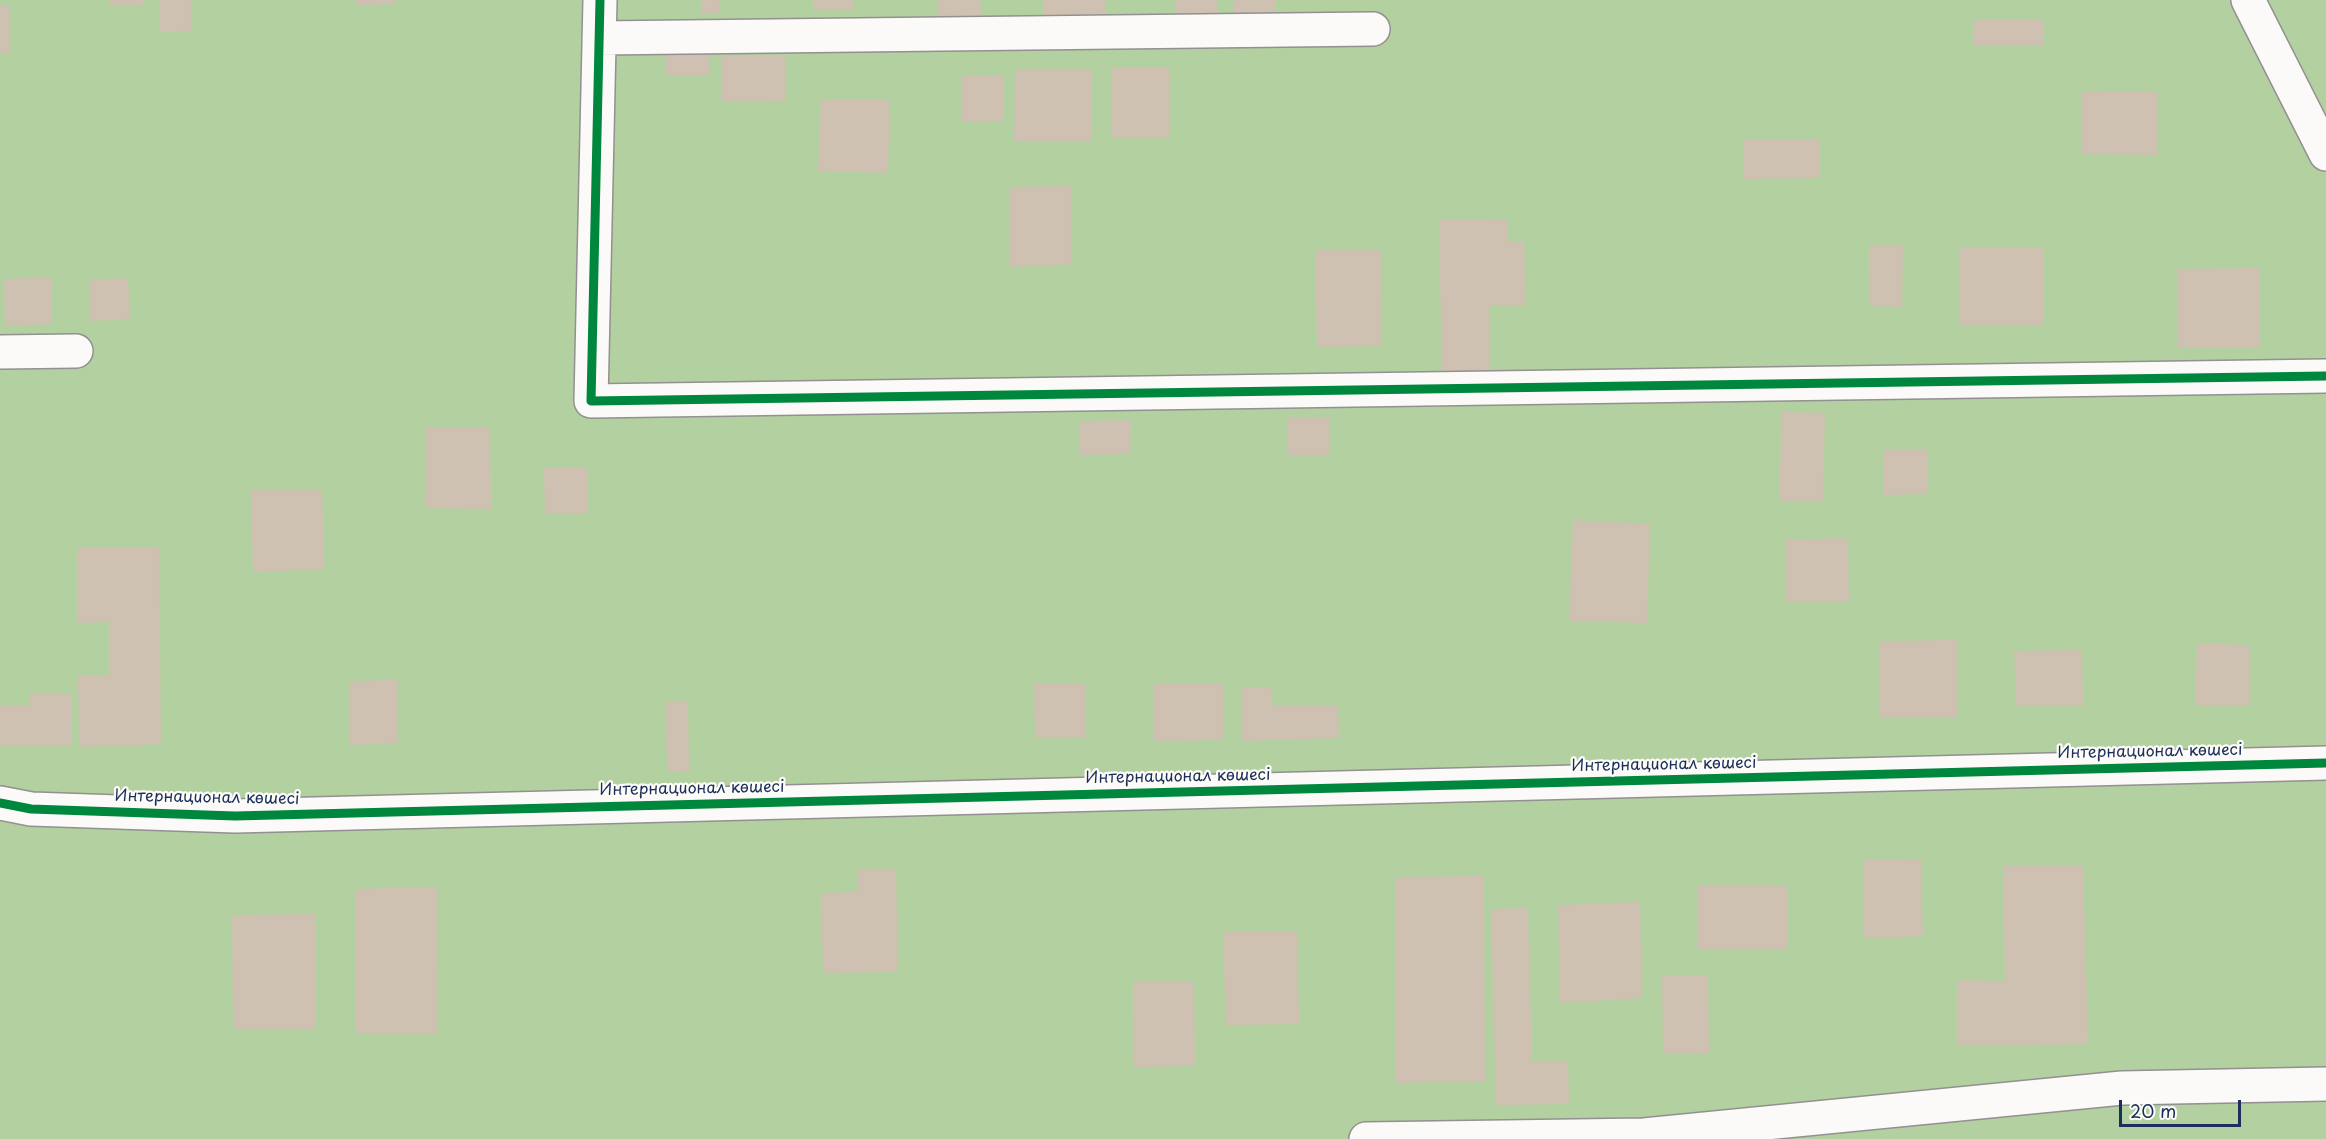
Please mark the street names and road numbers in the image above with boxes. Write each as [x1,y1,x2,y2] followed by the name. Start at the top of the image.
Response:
[2057,741,2243,763] street label: Интернационал көшесі
[1571,754,1757,776] street label: Интернационал көшесі
[1085,766,1271,788] street label: Интернационал көшесі
[599,778,785,800] street label: Интернационал көшесі
[114,787,300,809] street label: Интернационал көшесі

